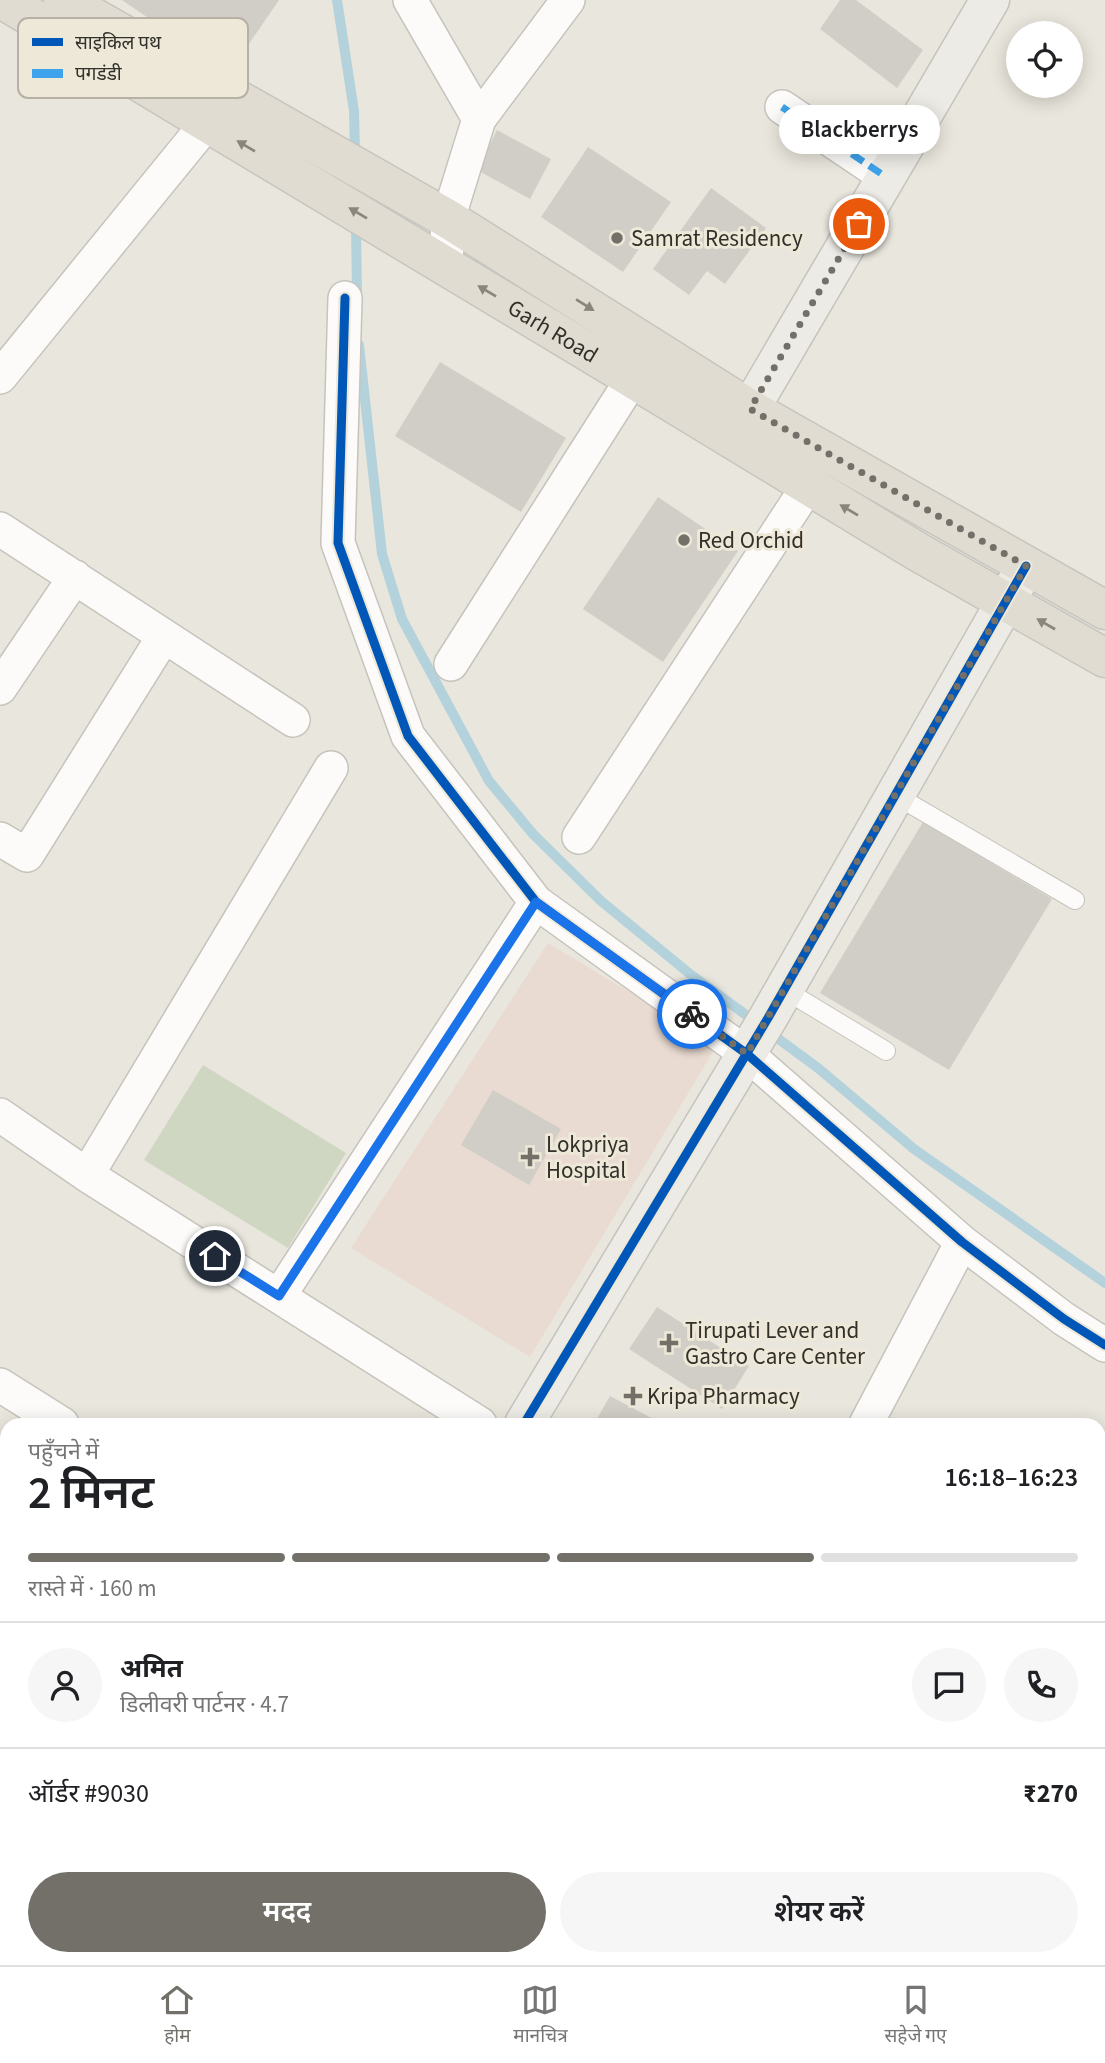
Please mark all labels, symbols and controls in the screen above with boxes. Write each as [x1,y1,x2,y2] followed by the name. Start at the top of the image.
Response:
[18,18,248,98] legend
[1006,21,1083,98] map controls
[1006,21,1083,98] button: locate
[75,30,162,57] text: साइकिल पथ
[75,61,123,88] text: पगडंडी
[778,105,940,154] callout: Blackberrys
[801,113,918,146] text: Blackberrys
[237,140,256,152] one-way arrow
[829,194,889,254] pin
[840,205,878,243] icon: bag
[348,207,367,219] one-way arrow
[631,222,803,255] place label: Samrat Residency
[609,230,625,246] marker: Samrat Residency
[477,284,496,297] one-way arrow
[501,291,604,371] street label: Garh Road
[576,299,595,312] one-way arrow
[839,504,858,516] one-way arrow
[698,524,804,557] place label: Red Orchid
[676,532,692,548] marker: Red Orchid
[1036,618,1055,630] one-way arrow
[657,979,727,1049] courier
[673,995,711,1033] icon: bike
[546,1128,629,1187] place label: Lokpriya Hospital
[520,1147,540,1167] marker: Lokpriya Hospital
[185,1226,245,1286] pin
[196,1237,234,1275] icon: home
[685,1314,866,1373] place label: Tirupati Lever and Gastro Care Center
[659,1333,679,1353] marker: Tirupati Lever and Gastro Care Center
[647,1380,800,1413] place label: Kripa Pharmacy
[625,1388,641,1404] marker: Kripa Pharmacy
[28,1435,99,1468] text: पहुँचने में
[945,1459,1078,1496] text: 16:18–16:23
[28,1461,154,1526] text: 2 मिनट
[28,1572,157,1605] text: रास्ते में · 160 m
[28,1648,102,1722] button: person
[912,1648,986,1722] button: chat
[1004,1648,1078,1722] button: phone
[120,1650,183,1687] text: अमित
[120,1688,289,1721] text: डिलीवरी पार्टनर · 4.7
[28,1775,149,1812] text: ऑर्डर #9030
[1023,1775,1078,1812] text: ₹270
[28,1872,546,1952] button: मदद
[560,1872,1078,1952] button: शेयर करें
[158,1981,196,2050] tab: होम
[513,1981,568,2050] tab: मानचित्र
[885,1981,947,2050] tab: सहेजे गए

